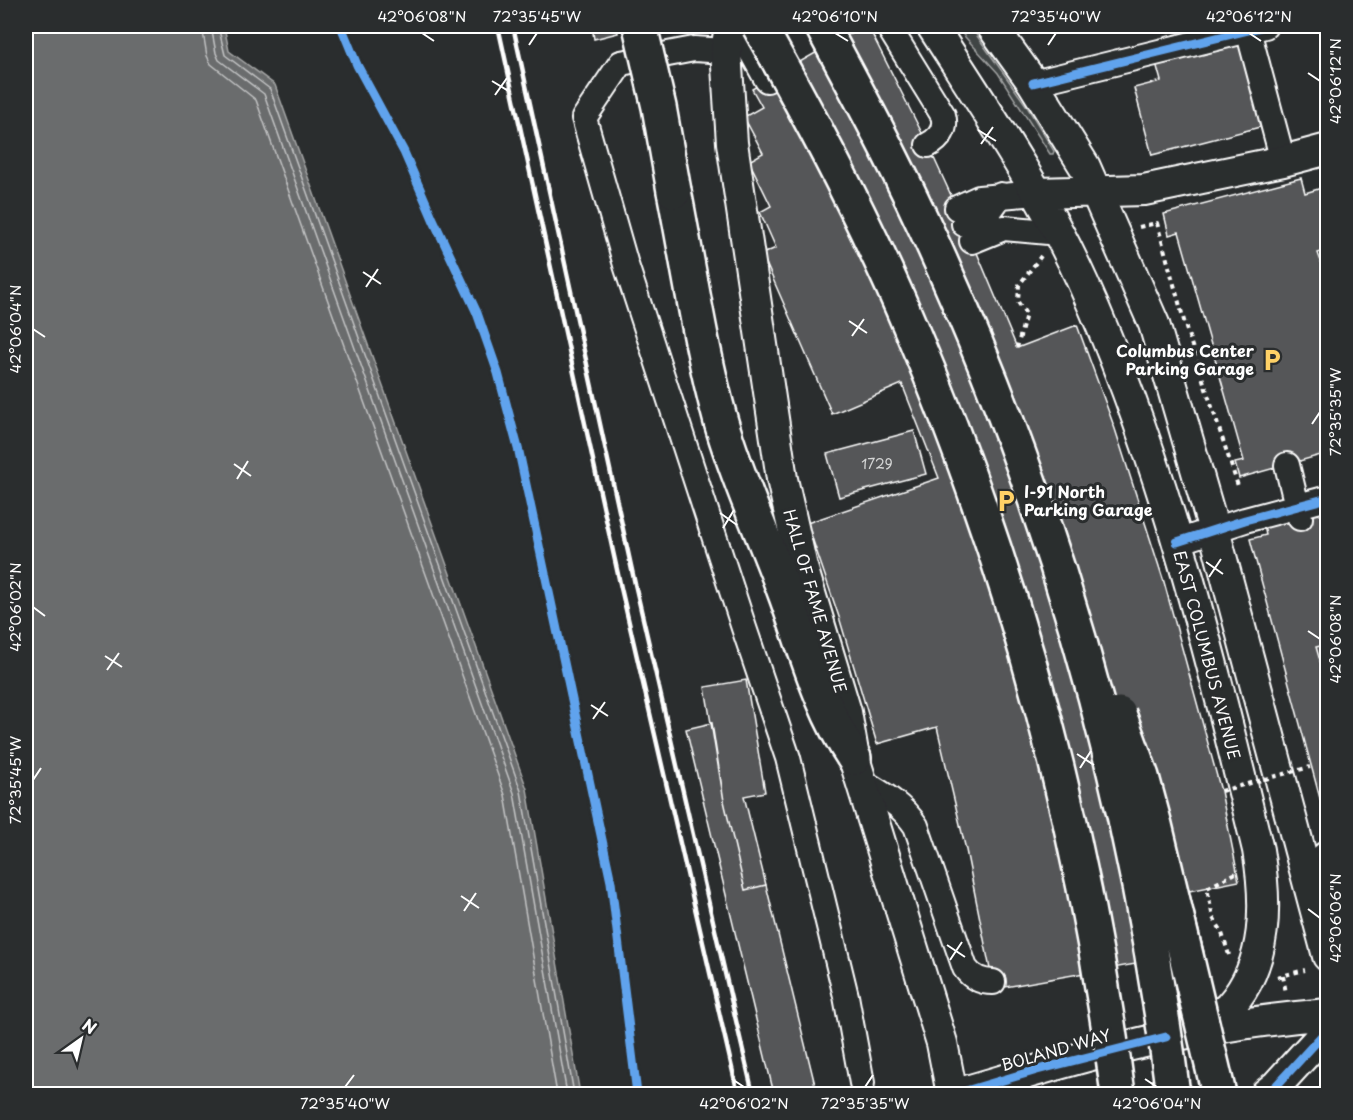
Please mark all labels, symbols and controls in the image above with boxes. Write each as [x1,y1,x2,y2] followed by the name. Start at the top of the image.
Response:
[378,4,466,27] text: 42°06'08"N
[493,4,582,27] text: 72°35'45"W
[792,4,878,27] text: 42°06'10"N
[1011,4,1102,27] text: 72°35'40"W
[1206,4,1292,27] text: 42°06'12"N
[1323,38,1346,124] text: 42°06'12"N
[3,284,26,374] text: 42°06'04"N
[1116,338,1255,380] place label: Columbus Center Parking Garage
[1259,347,1285,373] parking icon: Columbus Center Parking Garage
[1323,367,1346,456] text: 72°35'35"W
[861,453,893,474] house number: 1729
[1024,479,1153,521] place label: I-91 North Parking Garage
[993,488,1019,514] parking icon: I-91 North Parking Garage
[778,506,854,696] street label: HALL OF FAME AVENUE
[1168,548,1247,762] street label: EAST COLUMBUS AVENUE
[3,562,26,652] text: 42°06'02"N
[1323,595,1346,683] text: 42°06'08"N
[3,735,26,824] text: 72°35'45"W
[1323,873,1346,963] text: 42°06'06"N
[51,1009,111,1069] north arrow
[78,1012,102,1039] text: N
[998,1022,1113,1076] street label: BOLAND WAY
[300,1091,391,1114] text: 72°35'40"W
[699,1091,789,1114] text: 42°06'02"N
[821,1091,910,1114] text: 72°35'35"W
[1112,1091,1202,1114] text: 42°06'04"N

